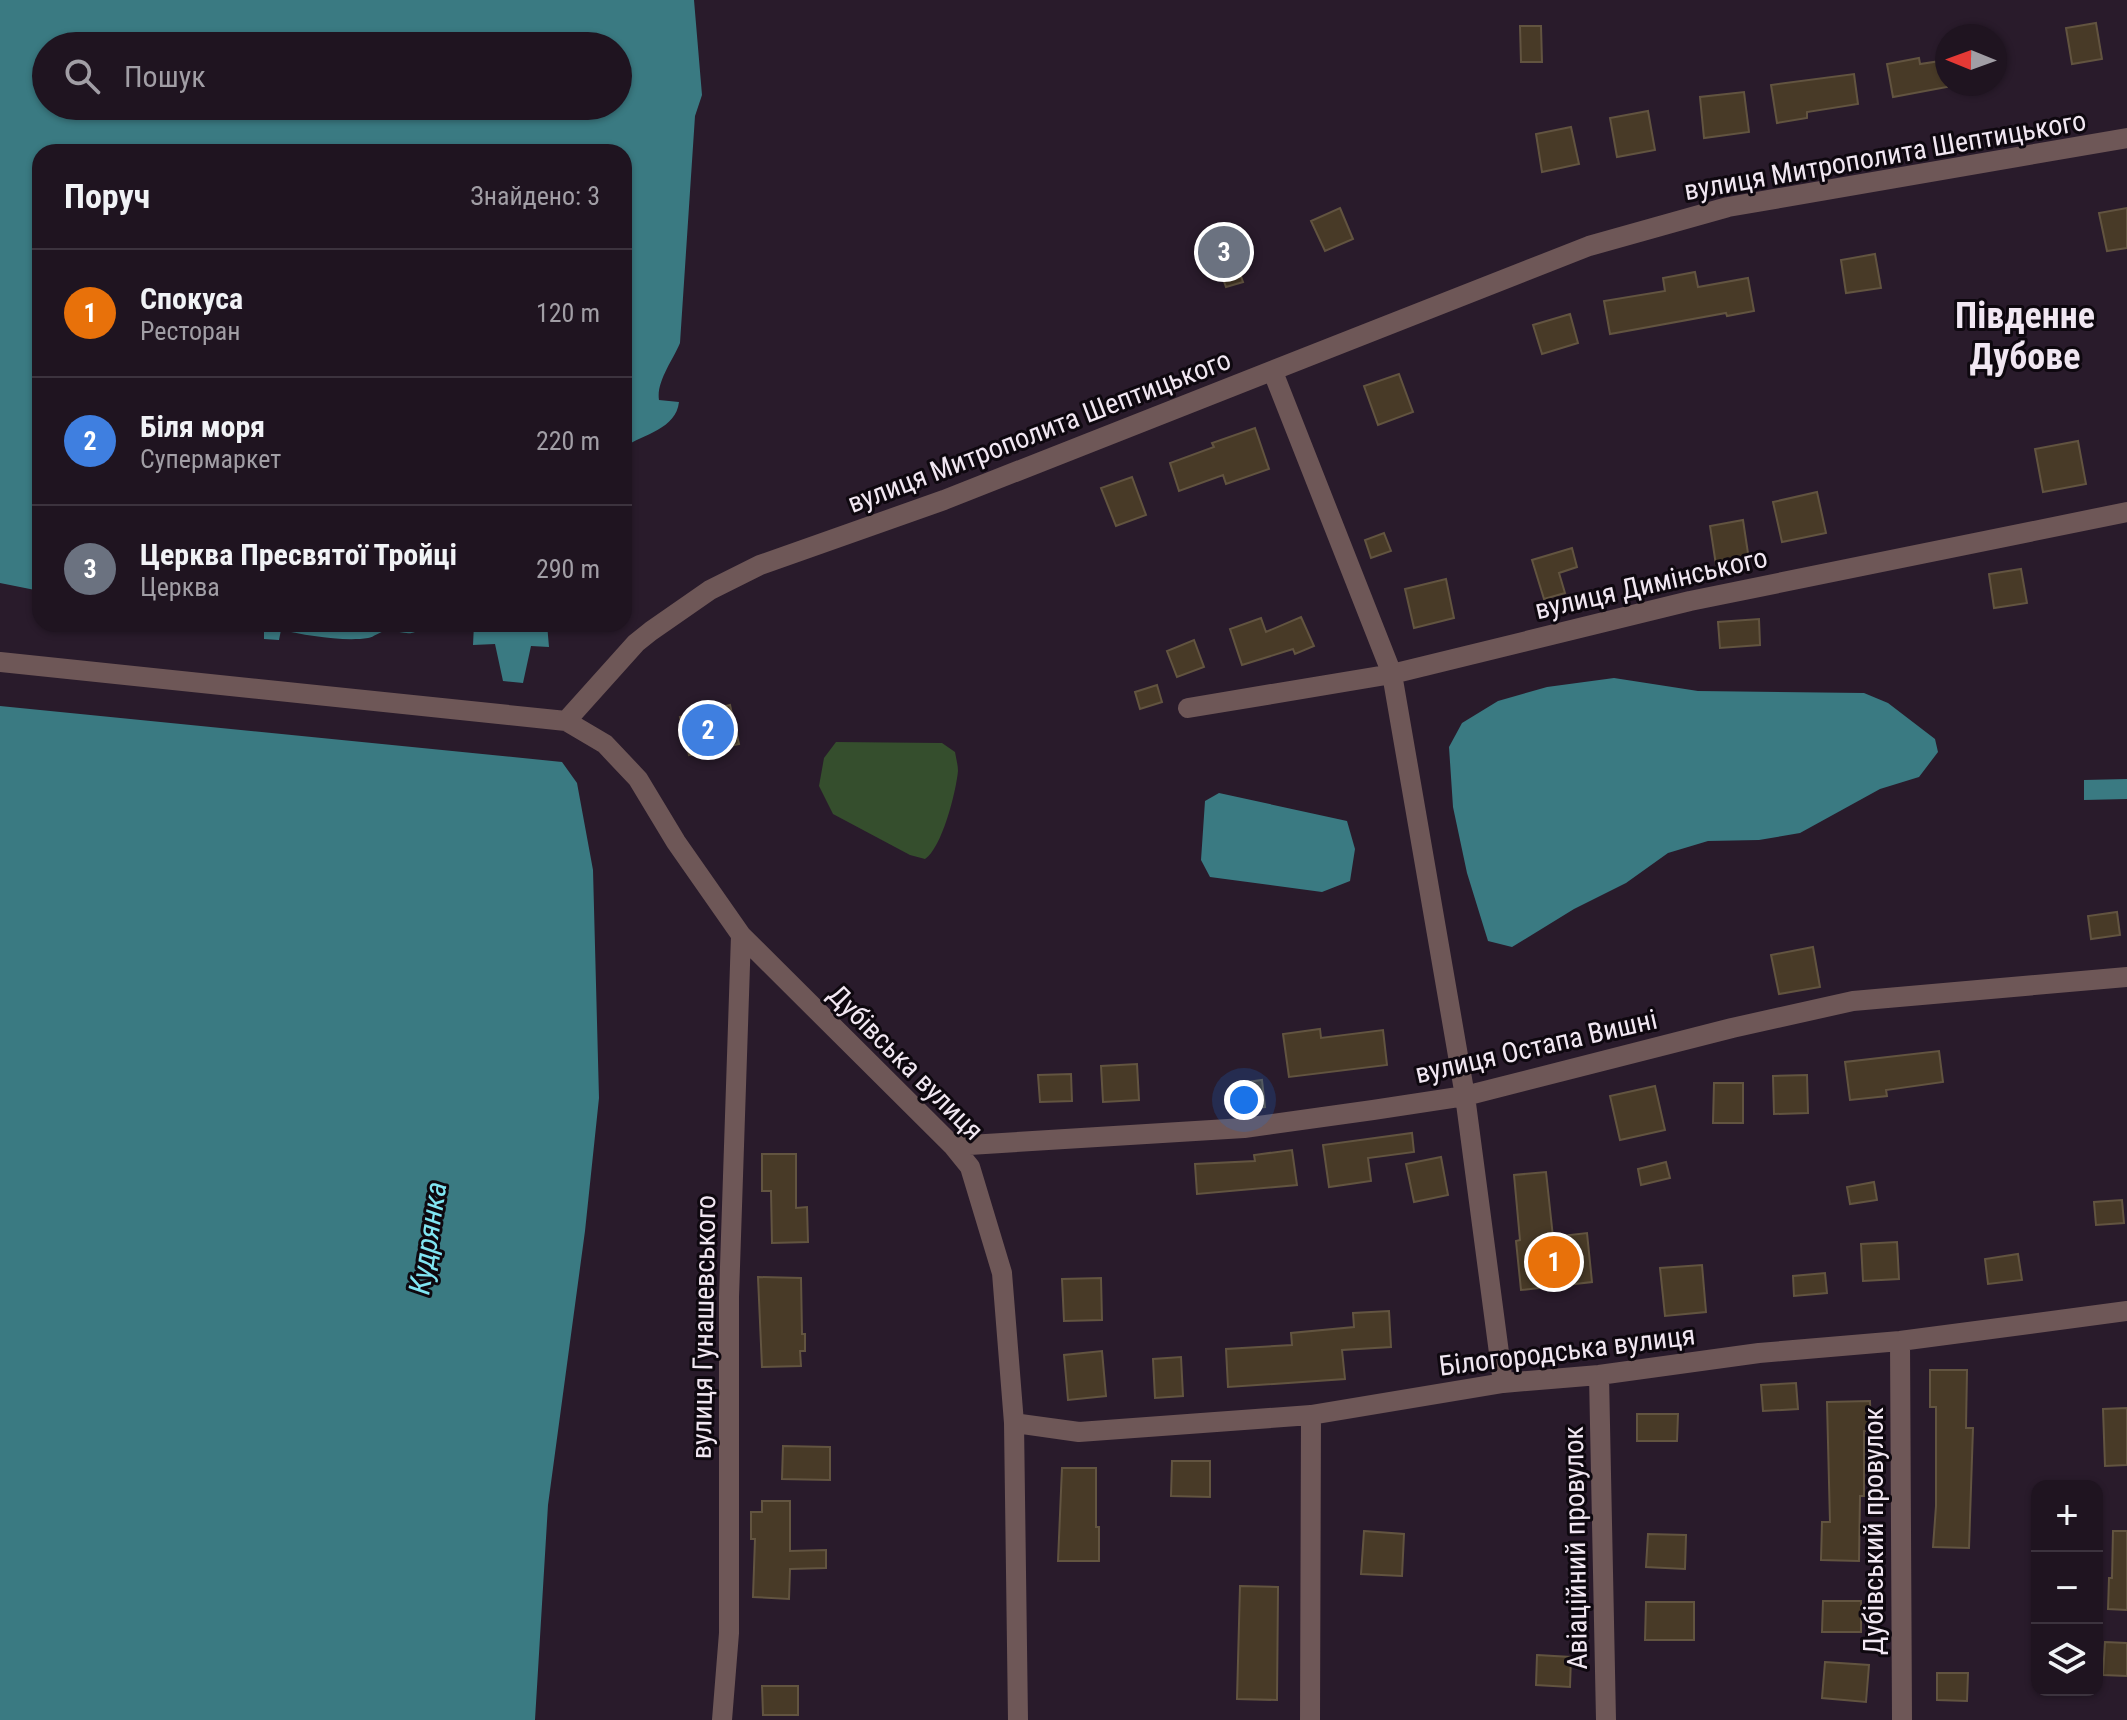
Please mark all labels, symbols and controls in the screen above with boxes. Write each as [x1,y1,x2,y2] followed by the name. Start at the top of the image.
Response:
[1935,24,2007,96] north arrow
[32,32,632,120] search box
[60,54,104,98] icon: search
[124,59,206,94] text: Пошук
[1682,104,2089,207] street label: вулиця Митрополита Шептицького
[64,176,150,216] text: Поруч
[470,181,600,211] text: Знайдено: 3
[1198,222,1250,282] pin: 3
[140,281,243,316] text: Спокуса
[1955,295,2095,378] district label: Південне Дубове
[83,298,97,328] text: 1
[536,298,600,328] text: 120 m
[140,316,241,346] text: Ресторан
[843,343,1235,520] street label: вулиця Митрополита Шептицького
[140,409,265,444] text: Біля моря
[83,426,97,456] text: 2
[536,426,600,456] text: 220 m
[140,444,281,474] text: Супермаркет
[140,537,457,572] text: Церква Пресвятої Тройці
[1532,541,1771,626] street label: вулиця Димінського
[83,554,97,584] text: 3
[536,554,600,584] text: 290 m
[140,572,220,602] text: Церква
[682,700,734,760] pin: 2
[821,978,990,1147] street label: Дубівська вулиця
[1412,1003,1660,1090] street label: вулиця Остапа Вишні
[1224,1080,1264,1120] your location
[401,1179,454,1297] water label: Кудрянка
[685,1195,722,1459] street label: вулиця Гунашевського
[1528,1232,1580,1292] pin: 1
[1437,1318,1697,1383] street label: Білогородська вулиця
[1857,1407,1890,1655] street label: Дубівський провулок
[1557,1426,1594,1670] street label: Авіаційний провулок
[2031,1480,2103,1696] map controls
[2031,1480,2103,1552] button: +
[2031,1552,2103,1624] button: −
[2031,1624,2103,1696] button: layers

